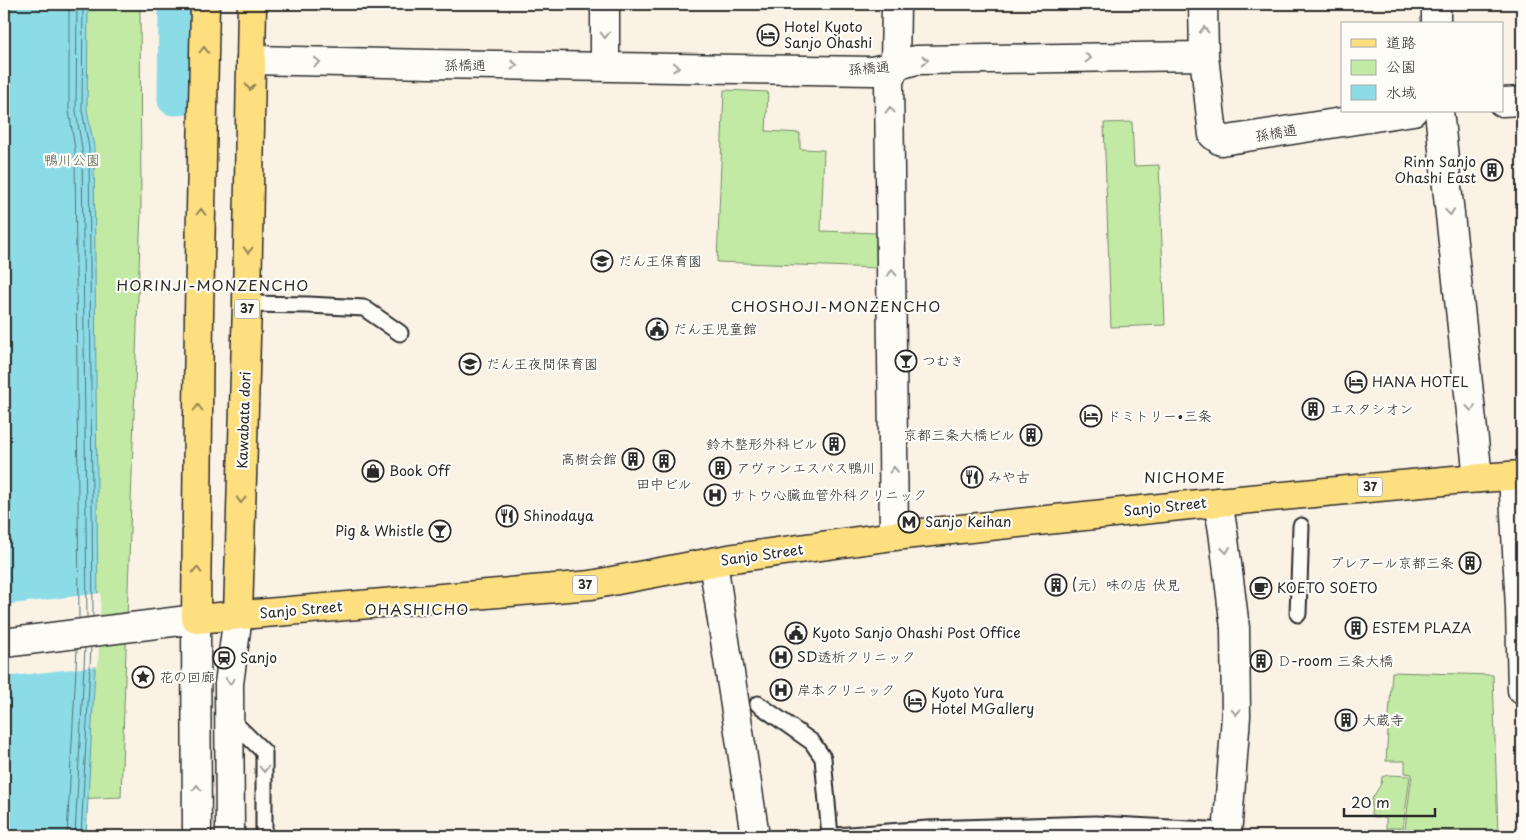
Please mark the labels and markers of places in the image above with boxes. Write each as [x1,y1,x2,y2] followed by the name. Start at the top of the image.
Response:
[784,16,872,53] place label: Hotel Kyoto Sanjo Ohashi
[756,23,780,47] hotel icon: Hotel Kyoto Sanjo Ohashi
[1395,151,1476,188] place label: Rinn Sanjo Ohashi East
[1480,158,1504,182] building icon: Rinn Sanjo Ohashi East
[590,249,614,273] school or university icon: だん王保育園
[618,250,702,271] place label: だん王保育園
[645,317,669,341] public building icon: だん王児童館
[673,318,757,339] place label: だん王児童館
[894,349,918,373] bar icon: つむき
[922,350,964,371] place label: つむき
[458,352,482,376] school or university icon: だん王夜間保育園
[486,353,598,374] place label: だん王夜間保育園
[1344,370,1368,394] hotel icon: HANA HOTEL
[1372,371,1468,392] place label: HANA HOTEL
[1301,397,1325,421] building icon: エスタシオン
[1329,398,1413,419] place label: エスタシオン
[1079,404,1103,428] hotel icon: ドミトリー•三条
[1107,405,1212,426] place label: ドミトリー•三条
[1019,423,1043,447] building icon: 京都三条大橋ビル
[903,424,1015,445] place label: 京都三条大橋ビル
[822,432,846,456] building icon: 鈴木整形外科ビル
[706,433,818,454] place label: 鈴木整形外科ビル
[621,447,645,471] building icon: 高樹会館
[561,448,617,469] place label: 高樹会館
[652,449,676,473] building icon: 田中ビル
[708,456,732,480] building icon: アヴァンエスパス鴨川
[736,457,876,478] place label: アヴァンエスパス鴨川
[361,459,385,483] shop icon: Book Off
[389,460,451,481] place label: Book Off
[960,465,984,489] restaurant icon: みや古
[988,466,1030,487] place label: みや古
[636,473,692,494] place label: 田中ビル
[703,483,727,507] hospital icon: サトウ心臓血管外科クリニック
[731,484,927,505] place label: サトウ心臓血管外科クリニック
[495,504,519,528] restaurant icon: Shinodaya
[523,505,594,526] place label: Shinodaya
[897,510,921,534] metro station icon: Sanjo Keihan
[925,511,1011,532] place label: Sanjo Keihan
[428,519,452,543] bar icon: Pig & Whistle
[335,520,424,541] place label: Pig & Whistle
[1458,551,1482,575] building icon: プレアール京都三条
[1329,552,1454,573] place label: プレアール京都三条
[1044,573,1068,597] building icon: (元）味の店 伏見
[1072,574,1180,595] place label: (元）味の店 伏見
[1249,576,1273,600] cafe icon: KOETO SOETO
[1277,577,1378,598] place label: KOETO SOETO
[1344,616,1368,640] building icon: ESTEM PLAZA
[1372,617,1472,638] place label: ESTEM PLAZA
[784,621,808,645] public building icon: Kyoto Sanjo Ohashi Post Office
[812,622,1021,643] place label: Kyoto Sanjo Ohashi Post Office
[769,645,793,669] hospital icon: SD透析クリニック
[212,646,236,670] station icon: Sanjo
[797,646,915,667] place label: SD透析クリニック
[240,647,277,668] place label: Sanjo
[1249,649,1273,673] building icon: Ｄ-room 三条大橋
[1277,650,1393,671] place label: Ｄ-room 三条大橋
[131,665,155,689] place icon: 花の回廊
[159,666,215,687] place label: 花の回廊
[769,678,793,702] hospital icon: 岸本クリニック
[797,679,895,700] place label: 岸本クリニック
[931,682,1034,719] place label: Kyoto Yura Hotel MGallery
[903,689,927,713] hotel icon: Kyoto Yura Hotel MGallery
[1334,708,1358,732] building icon: 大蔵寺
[1362,709,1404,730] place label: 大蔵寺

